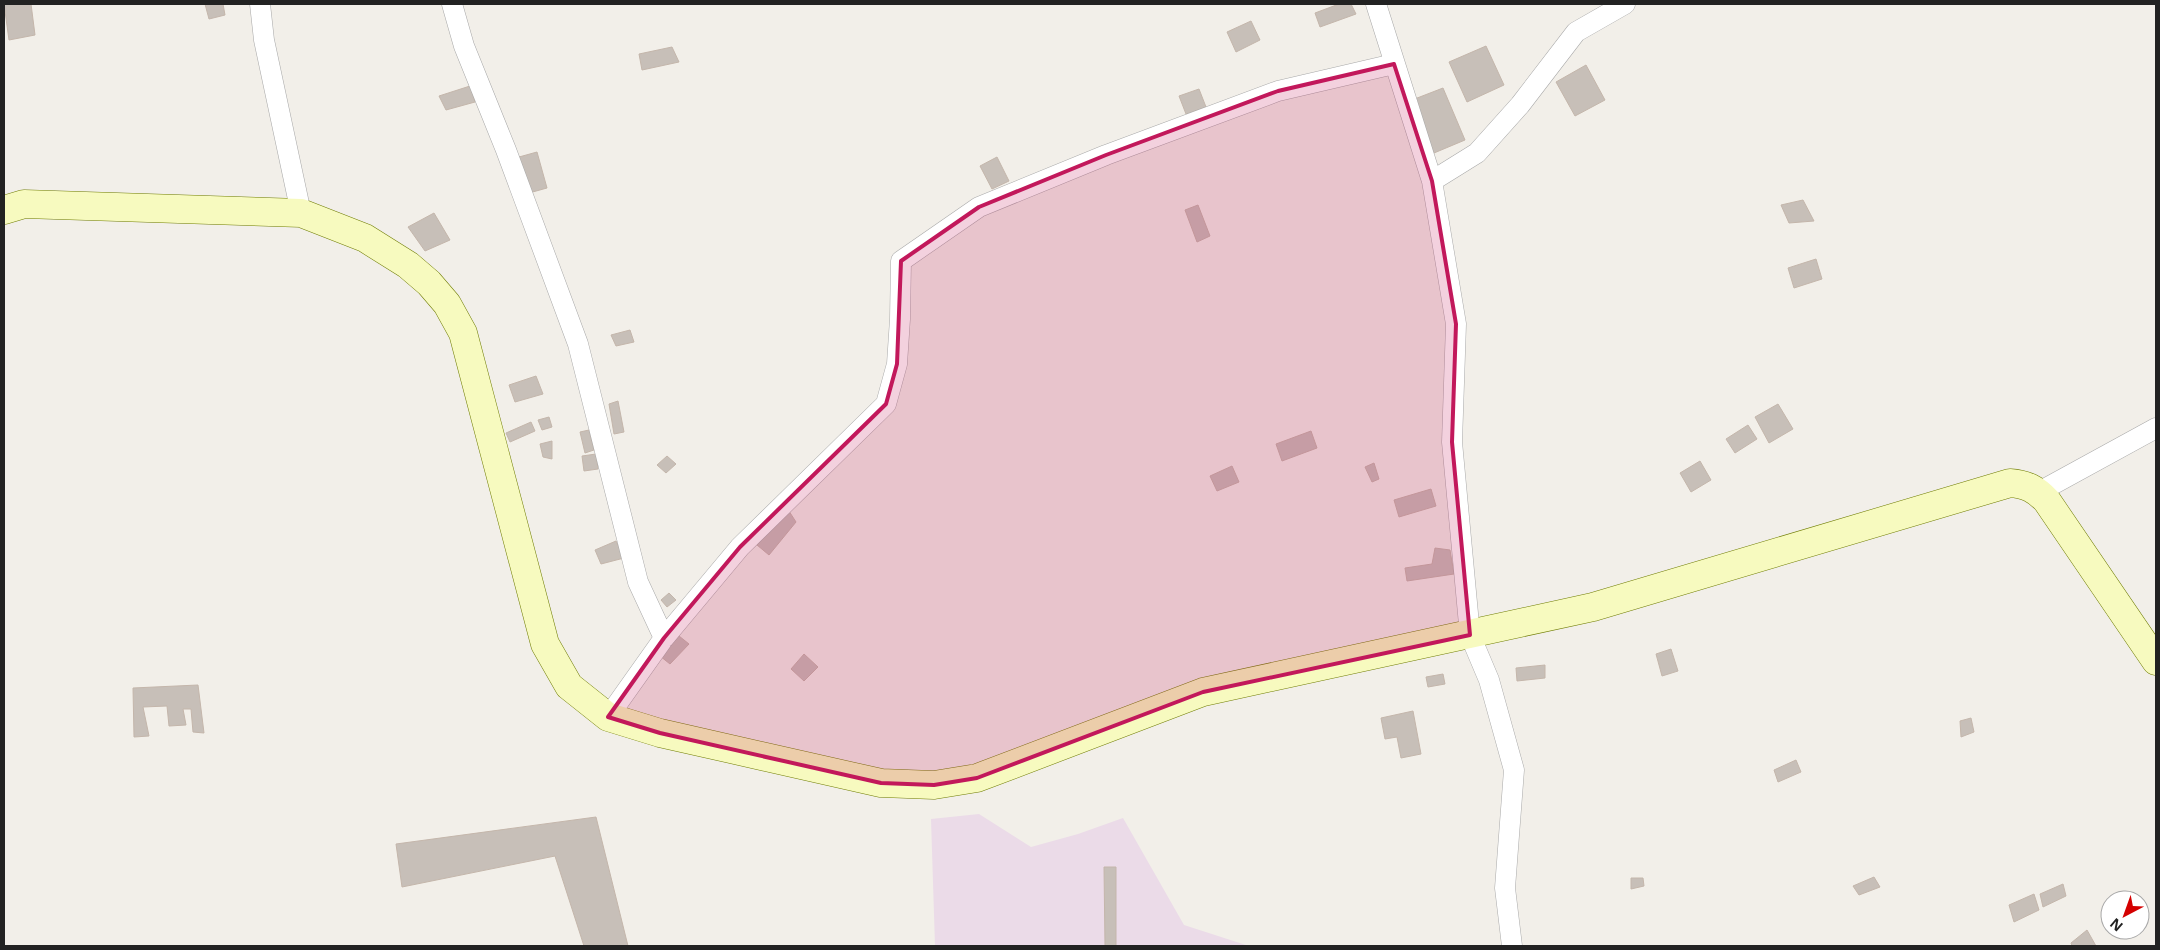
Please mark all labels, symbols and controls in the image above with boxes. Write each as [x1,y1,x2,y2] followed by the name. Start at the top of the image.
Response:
[2100,890,2150,940] north arrow
[2106,914,2127,936] text: N

